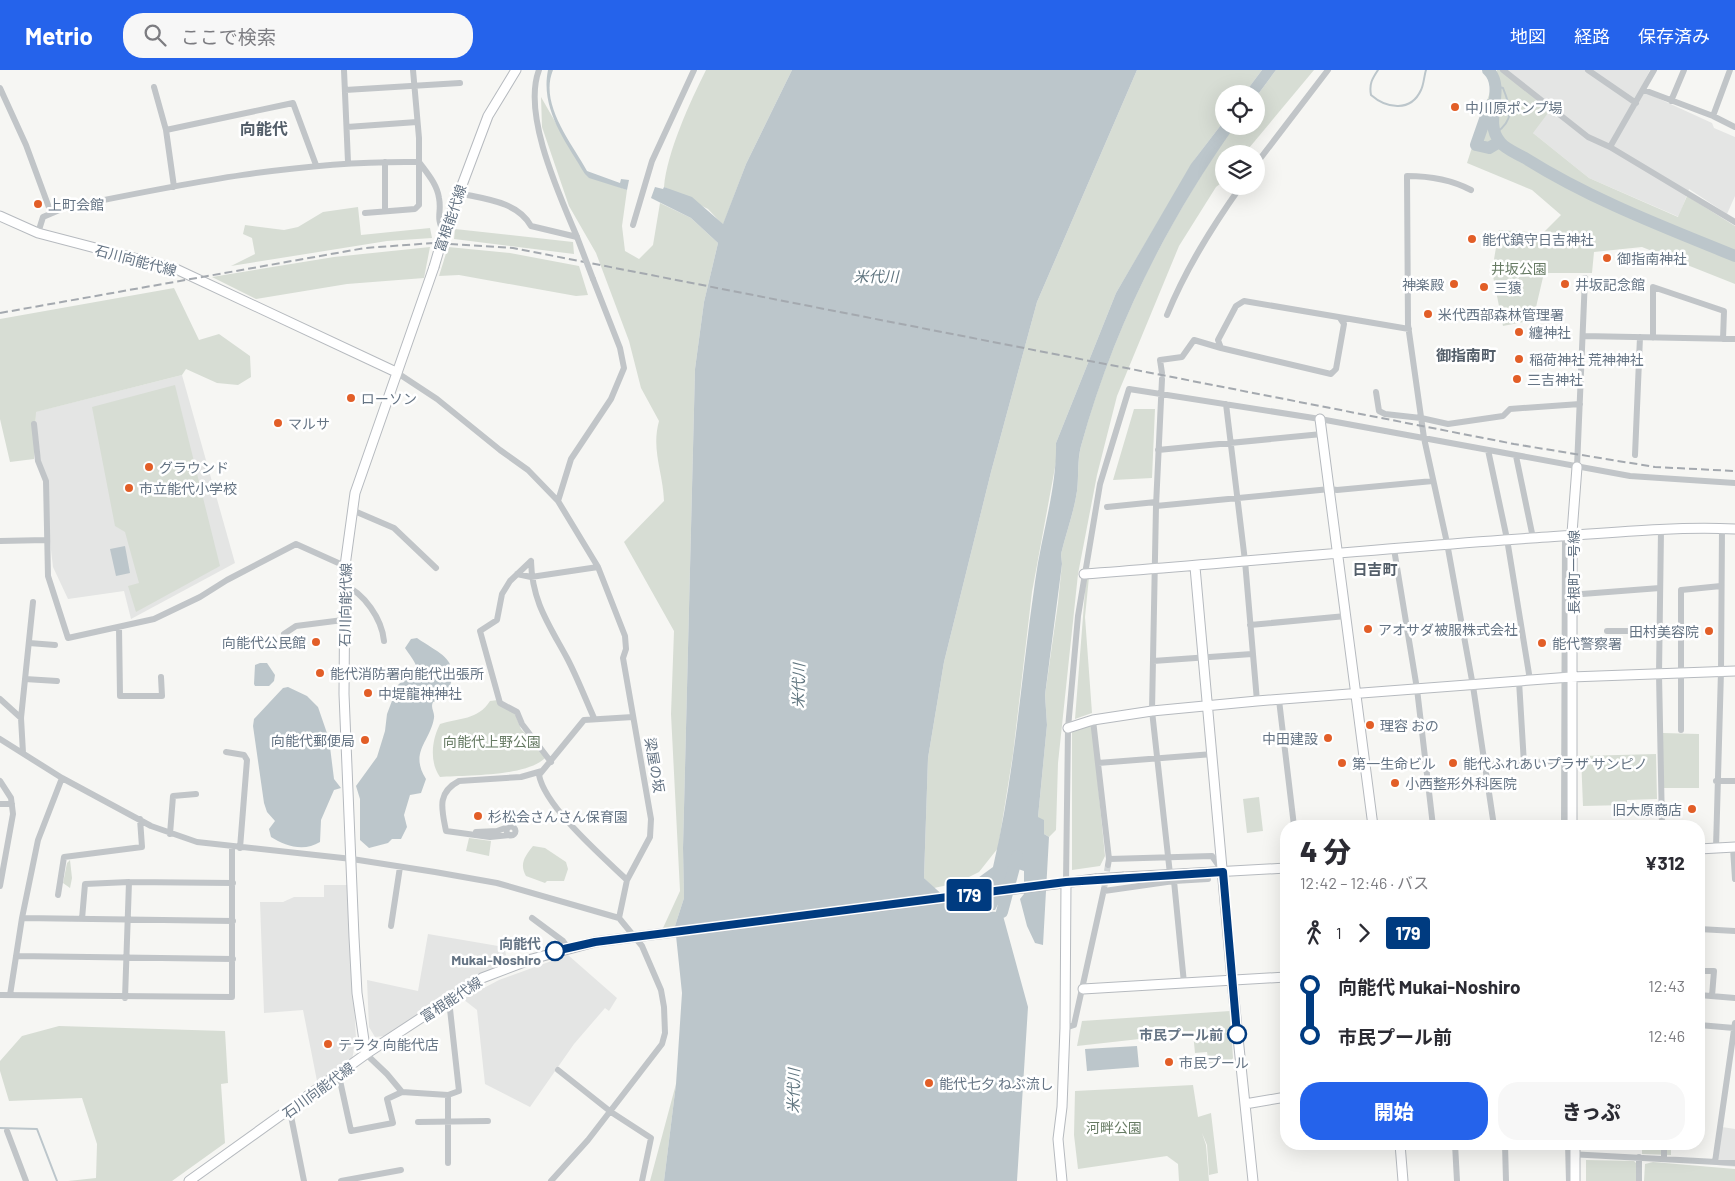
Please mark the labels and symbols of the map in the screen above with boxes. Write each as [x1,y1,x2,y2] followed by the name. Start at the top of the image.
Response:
[1465,99,1563,116] place label: 中川原ポンプ場
[1449,101,1461,113] marker: 中川原ポンプ場
[240,119,288,138] district label: 向能代
[431,182,469,254] street label: 富根能代線
[48,196,104,213] place label: 上町会館
[32,198,44,210] marker: 上町会館
[1482,231,1594,248] place label: 能代鎮守日吉神社
[1466,233,1478,245] marker: 能代鎮守日吉神社
[93,241,179,279] street label: 石川向能代線
[1617,250,1687,267] place label: 御指南神社
[1601,252,1613,264] marker: 御指南神社
[1491,260,1547,277] park label: 井坂公園
[853,267,900,285] water label: 米代川
[1402,276,1444,293] place label: 神楽殿
[1575,276,1645,293] place label: 井坂記念館
[1448,278,1460,290] marker: 神楽殿
[1559,278,1571,290] marker: 井坂記念館
[1494,279,1522,296] place label: 三猿
[1478,281,1490,293] marker: 三猿
[1438,306,1564,323] place label: 米代西部森林管理署
[1422,308,1434,320] marker: 米代西部森林管理署
[1529,324,1571,341] place label: 纏神社
[1513,326,1525,338] marker: 纏神社
[1436,346,1496,364] district label: 御指南町
[1529,351,1644,368] place label: 稲荷神社 荒神神社
[1513,353,1525,365] marker: 稲荷神社 荒神神社
[1527,371,1583,388] place label: 三吉神社
[1511,373,1523,385] marker: 三吉神社
[361,390,417,407] place label: ローソン
[345,392,357,404] marker: ローソン
[288,415,330,432] place label: マルサ
[272,417,284,429] marker: マルサ
[159,459,229,476] place label: グラウンド
[143,461,155,473] marker: グラウンド
[139,480,237,497] place label: 市立能代小学校
[123,482,135,494] marker: 市立能代小学校
[1565,530,1582,614] street label: 長根町一号線
[1352,560,1398,578] district label: 日吉町
[336,563,354,647] street label: 石川向能代線
[1378,621,1518,638] place label: アオサダ被服株式会社
[1362,623,1374,635] marker: アオサダ被服株式会社
[1629,623,1699,640] place label: 田村美容院
[1703,625,1715,637] marker: 田村美容院
[222,634,306,651] place label: 向能代公民館
[1552,635,1622,652] place label: 能代警察署
[310,636,322,648] marker: 向能代公民館
[1536,637,1548,649] marker: 能代警察署
[789,661,807,709] water label: 米代川
[330,665,484,682] place label: 能代消防署向能代出張所
[314,667,326,679] marker: 能代消防署向能代出張所
[378,685,462,702] place label: 中堤龍神神社
[362,687,374,699] marker: 中堤龍神神社
[1380,717,1439,734] place label: 理容 おの
[1364,719,1376,731] marker: 理容 おの
[1262,730,1318,747] place label: 中田建設
[271,732,355,749] place label: 向能代郵便局
[1322,732,1334,744] marker: 中田建設
[443,733,541,750] park label: 向能代上野公園
[359,734,371,746] marker: 向能代郵便局
[642,736,668,794] street label: 梁屋の坂
[1352,755,1436,772] place label: 第一生命ビル
[1463,755,1648,772] place label: 能代ふれあいプラザ サンピノ
[1336,757,1348,769] marker: 第一生命ビル
[1447,757,1459,769] marker: 能代ふれあいプラザ サンピノ
[1405,775,1517,792] place label: 小西整形外科医院
[1389,777,1401,789] marker: 小西整形外科医院
[1612,801,1682,818] place label: 旧大原商店
[1686,803,1698,815] marker: 旧大原商店
[488,808,628,825] place label: 杉松会さんさん保育園
[472,810,484,822] marker: 杉松会さんさん保育園
[940,879,998,911] line badge: 179
[451,935,541,968] place label: 向能代 Mukai-Noshiro
[545,941,565,961] marker: 向能代 Mukai-Noshiro
[417,973,485,1025] street label: 富根能代線
[1227,1024,1247,1044] marker: 市民プール前
[1139,1026,1223,1043] place label: 市民プール前
[338,1036,439,1053] place label: テラタ 向能代店
[322,1038,334,1050] marker: テラタ 向能代店
[1179,1054,1249,1071] place label: 市民プール
[1163,1056,1175,1068] marker: 市民プール
[279,1058,357,1122] street label: 石川向能代線
[784,1066,802,1114] water label: 米代川
[939,1075,1054,1092] place label: 能代七夕 ねぶ流し
[923,1077,935,1089] marker: 能代七夕 ねぶ流し
[1086,1119,1142,1136] park label: 河畔公園

